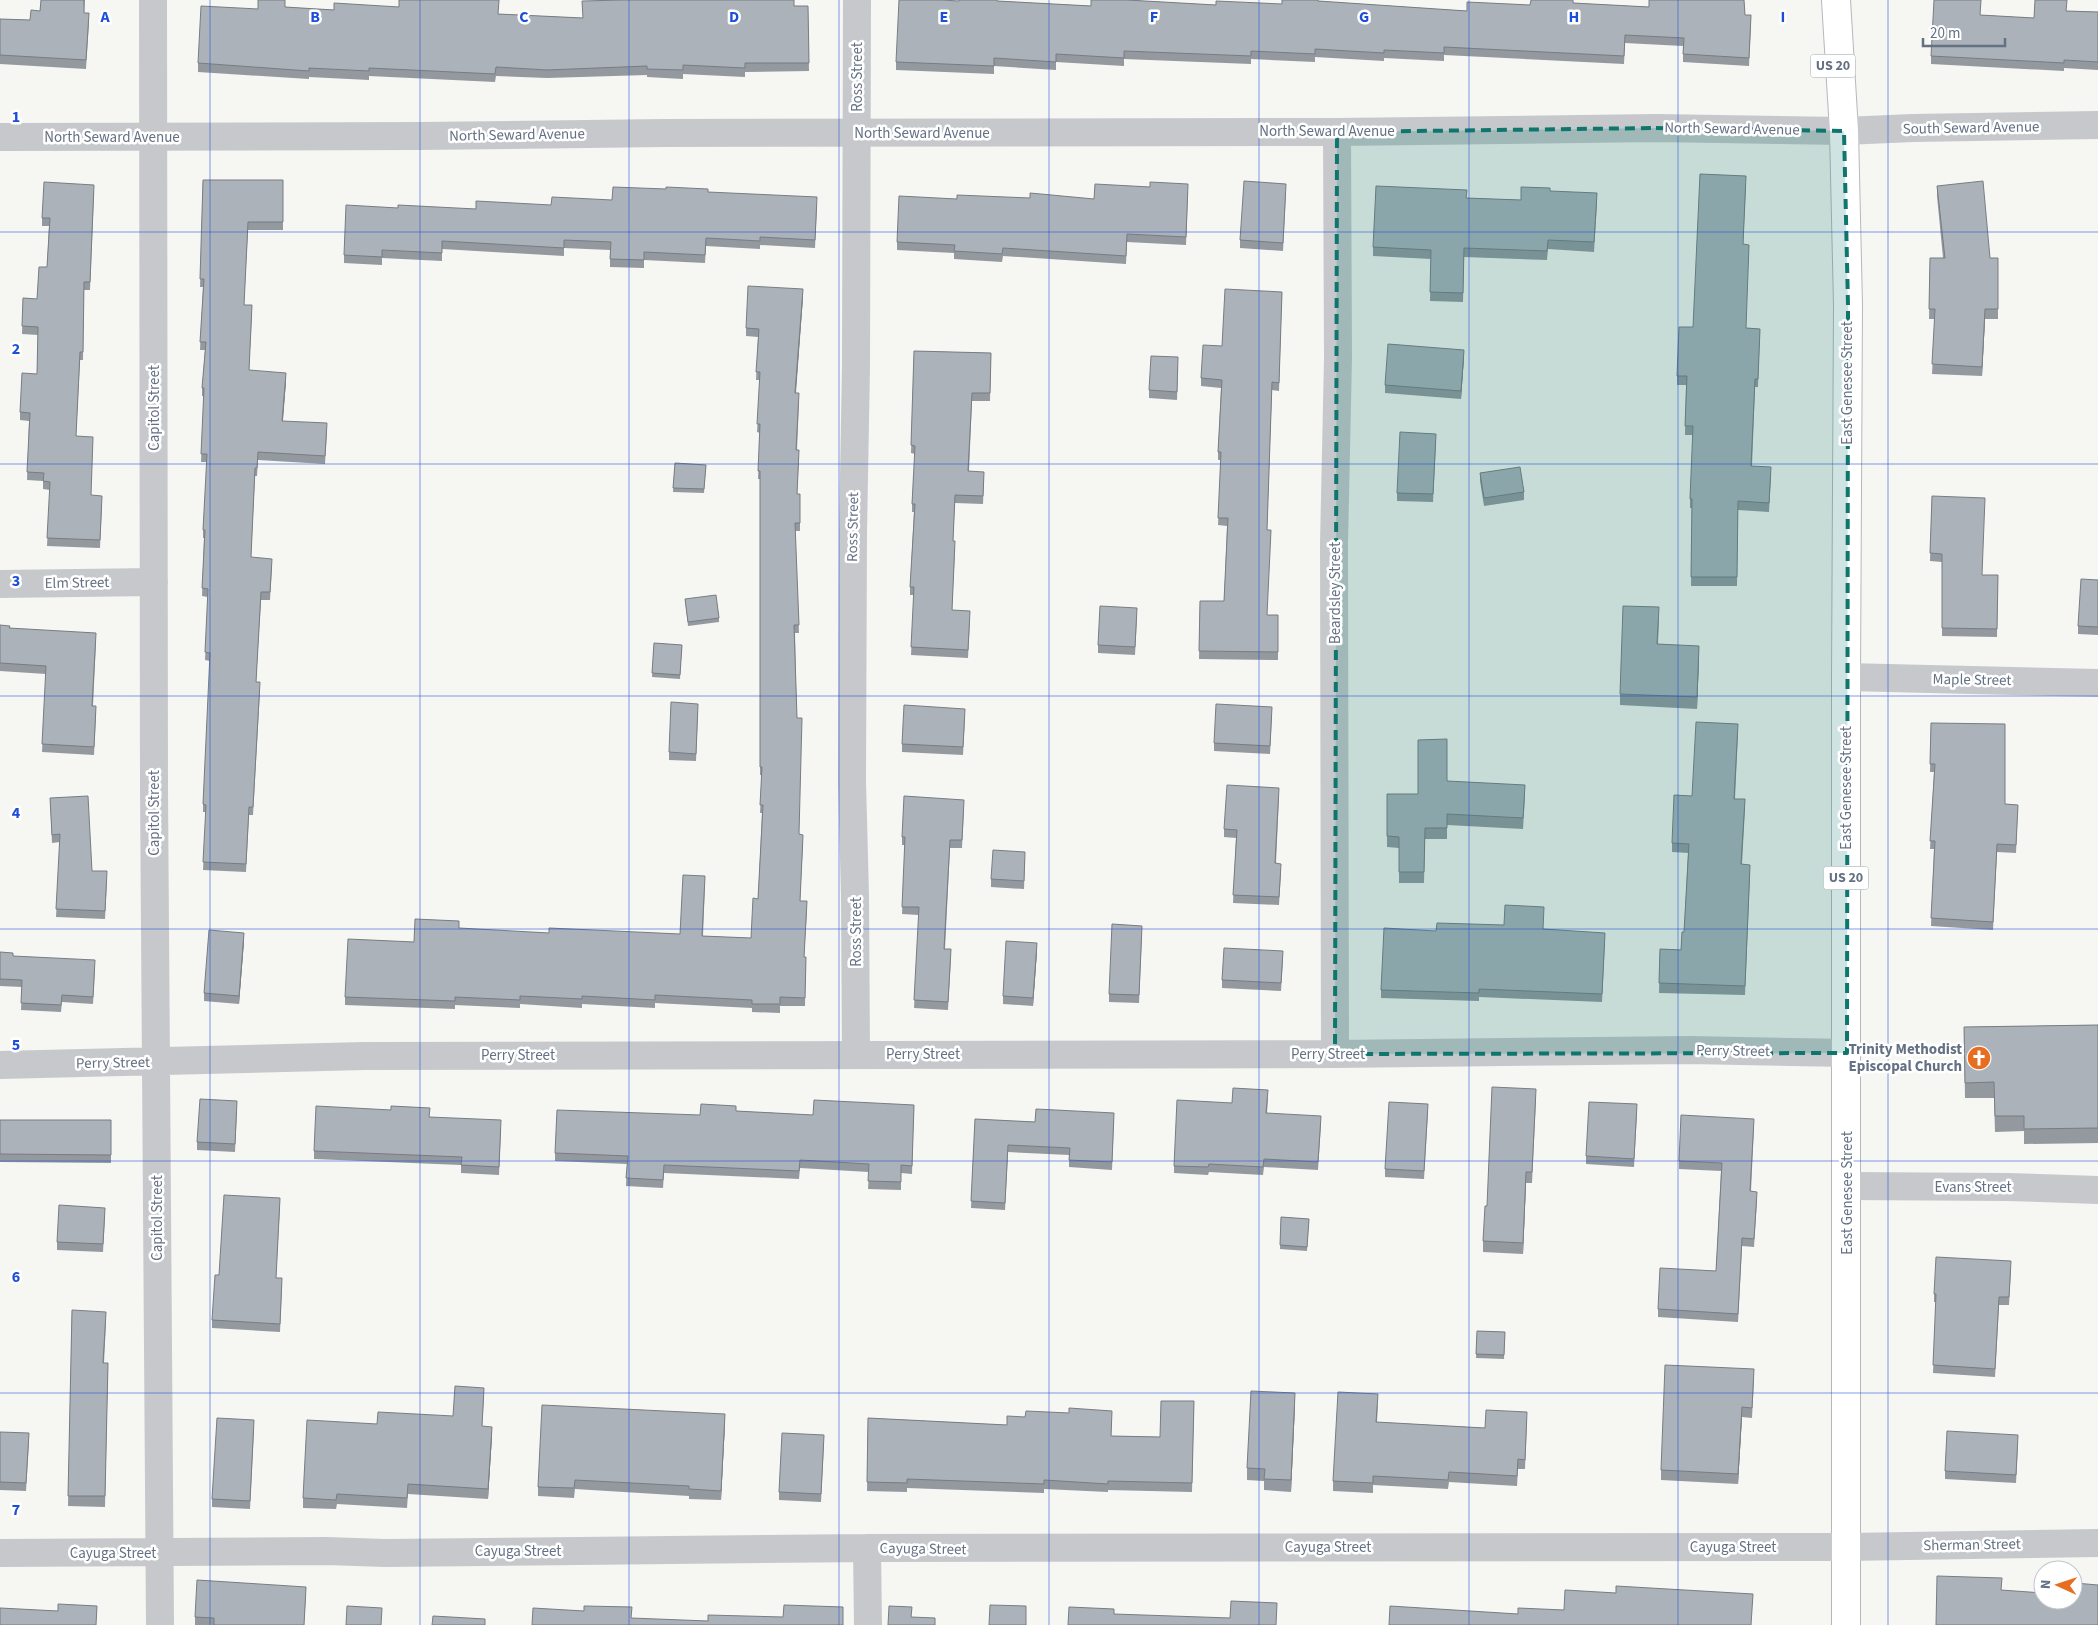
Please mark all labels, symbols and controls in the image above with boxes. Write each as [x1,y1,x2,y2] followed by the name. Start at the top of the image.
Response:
[99,6,110,28] text: A
[310,6,320,28] text: B
[519,6,529,28] text: C
[729,6,739,28] text: D
[940,6,948,28] text: E
[1150,6,1158,28] text: F
[1359,6,1369,28] text: G
[1569,6,1579,28] text: H
[1781,6,1785,28] text: I
[1923,15,2006,47] scale bar
[1930,23,1960,44] text: 20 m
[847,42,868,112] street label: Ross Street
[1810,54,1856,78] road number: US 20
[12,106,20,128] text: 1
[1902,116,2040,140] street label: South Seward Avenue
[1664,117,1800,141] street label: North Seward Avenue
[1259,121,1395,142] street label: North Seward Avenue
[449,123,585,147] street label: North Seward Avenue
[854,123,990,144] street label: North Seward Avenue
[44,127,180,148] street label: North Seward Avenue
[1837,321,1858,445] street label: East Genesee Street
[12,338,20,360] text: 2
[144,365,165,451] street label: Capitol Street
[842,492,864,562] street label: Ross Street
[1325,542,1346,644] street label: Beardsley Street
[12,570,20,592] text: 3
[44,572,110,594] street label: Elm Street
[1933,669,2011,691] street label: Maple Street
[1836,726,1857,850] street label: East Genesee Street
[144,770,165,856] street label: Capitol Street
[12,802,21,824] text: 4
[1824,866,1868,890] road number: US 20
[846,897,867,967] street label: Ross Street
[12,1034,20,1056] text: 5
[1848,1039,1962,1077] place label: Trinity Methodist Episcopal Church
[1696,1040,1770,1062] street label: Perry Street
[886,1044,960,1065] street label: Perry Street
[1291,1044,1365,1065] street label: Perry Street
[481,1045,555,1066] street label: Perry Street
[1966,1045,1992,1071] church icon: Trinity Methodist Episcopal Church
[76,1052,150,1074] street label: Perry Street
[1837,1131,1858,1255] street label: East Genesee Street
[147,1175,168,1261] street label: Capitol Street
[1934,1177,2012,1198] street label: Evans Street
[12,1266,20,1288] text: 6
[12,1499,20,1521] text: 7
[1923,1534,2021,1556] street label: Sherman Street
[1285,1537,1371,1558] street label: Cayuga Street
[1690,1537,1776,1558] street label: Cayuga Street
[879,1538,967,1560] street label: Cayuga Street
[475,1541,561,1562] street label: Cayuga Street
[70,1543,156,1564] street label: Cayuga Street
[2033,1560,2083,1610] north arrow
[2036,1579,2056,1590] text: N

